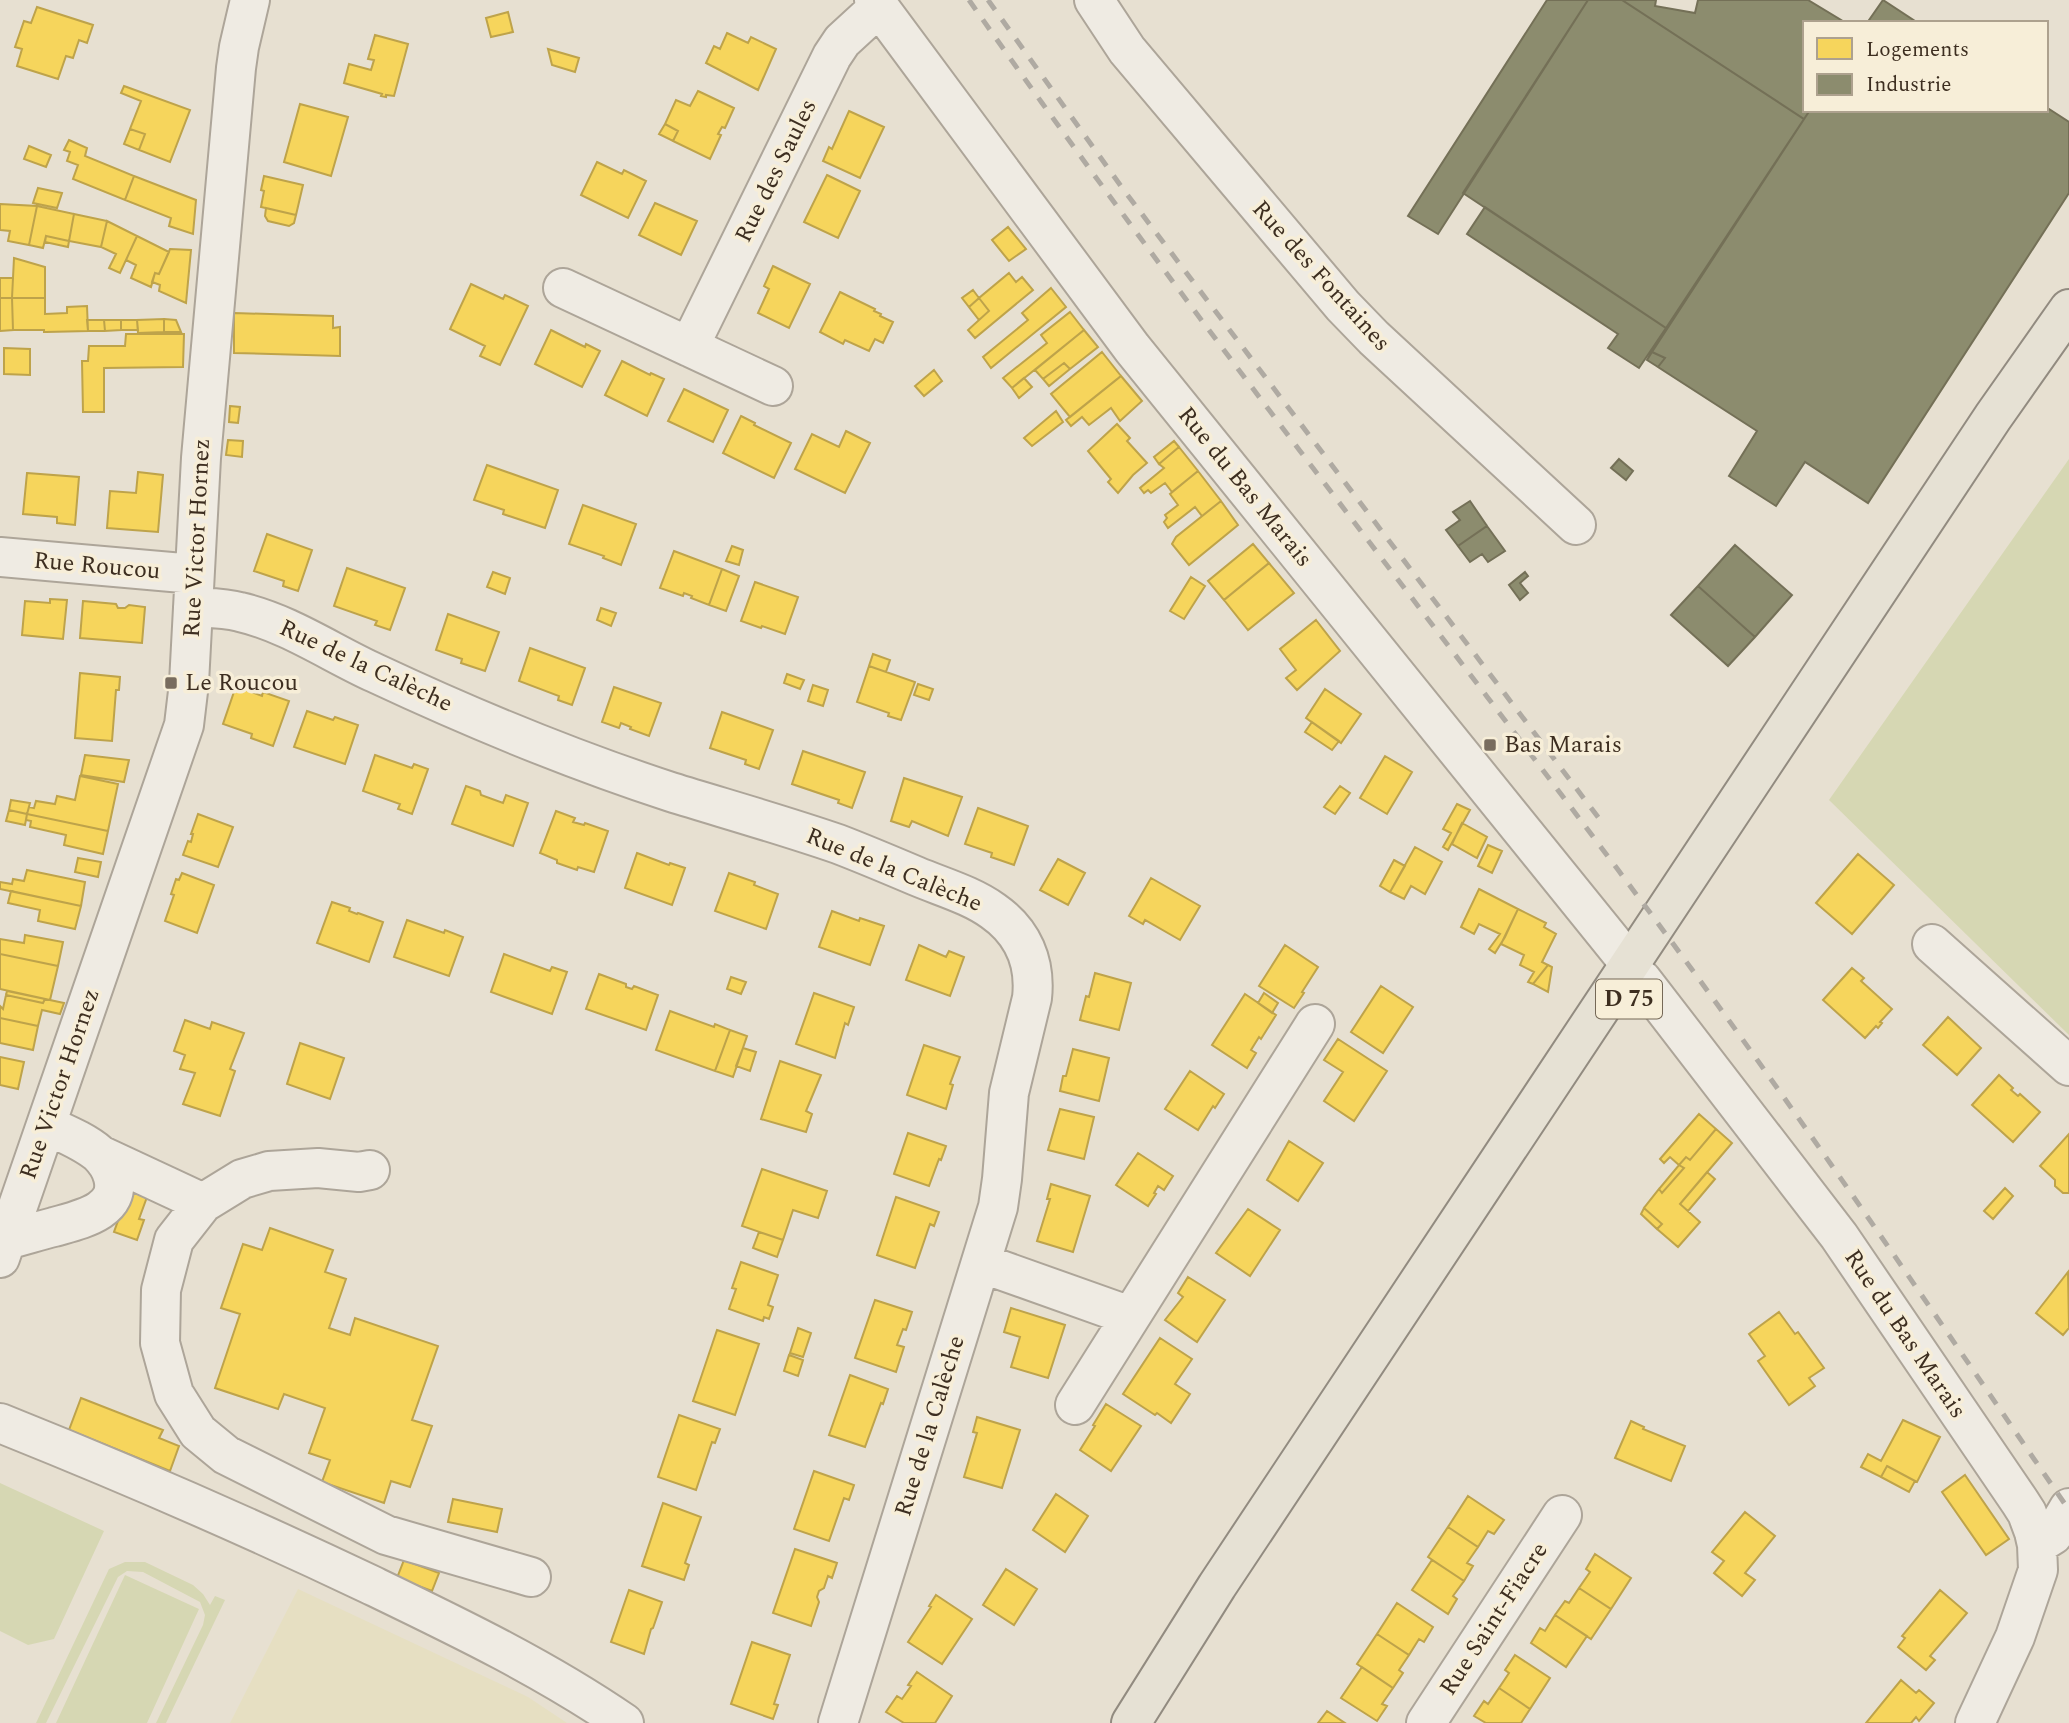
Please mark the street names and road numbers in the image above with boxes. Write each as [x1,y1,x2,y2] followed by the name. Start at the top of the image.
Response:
[726,93,826,249] street label: Rue des Saules
[1243,192,1399,360] street label: Rue des Fontaines
[1169,399,1321,575] street label: Rue du Bas Marais
[174,437,220,639] street label: Rue Victor Hornez
[32,543,162,589] street label: Rue Roucou
[273,610,459,722] street label: Rue de la Calèche
[800,818,988,922] street label: Rue de la Calèche
[1596,980,1662,1018] road number: D 75
[10,984,110,1184] street label: Rue Victor Hornez
[1835,1242,1975,1426] street label: Rue du Bas Marais
[885,1331,975,1521] street label: Rue de la Calèche
[1431,1535,1557,1703] street label: Rue Saint-Fiacre

